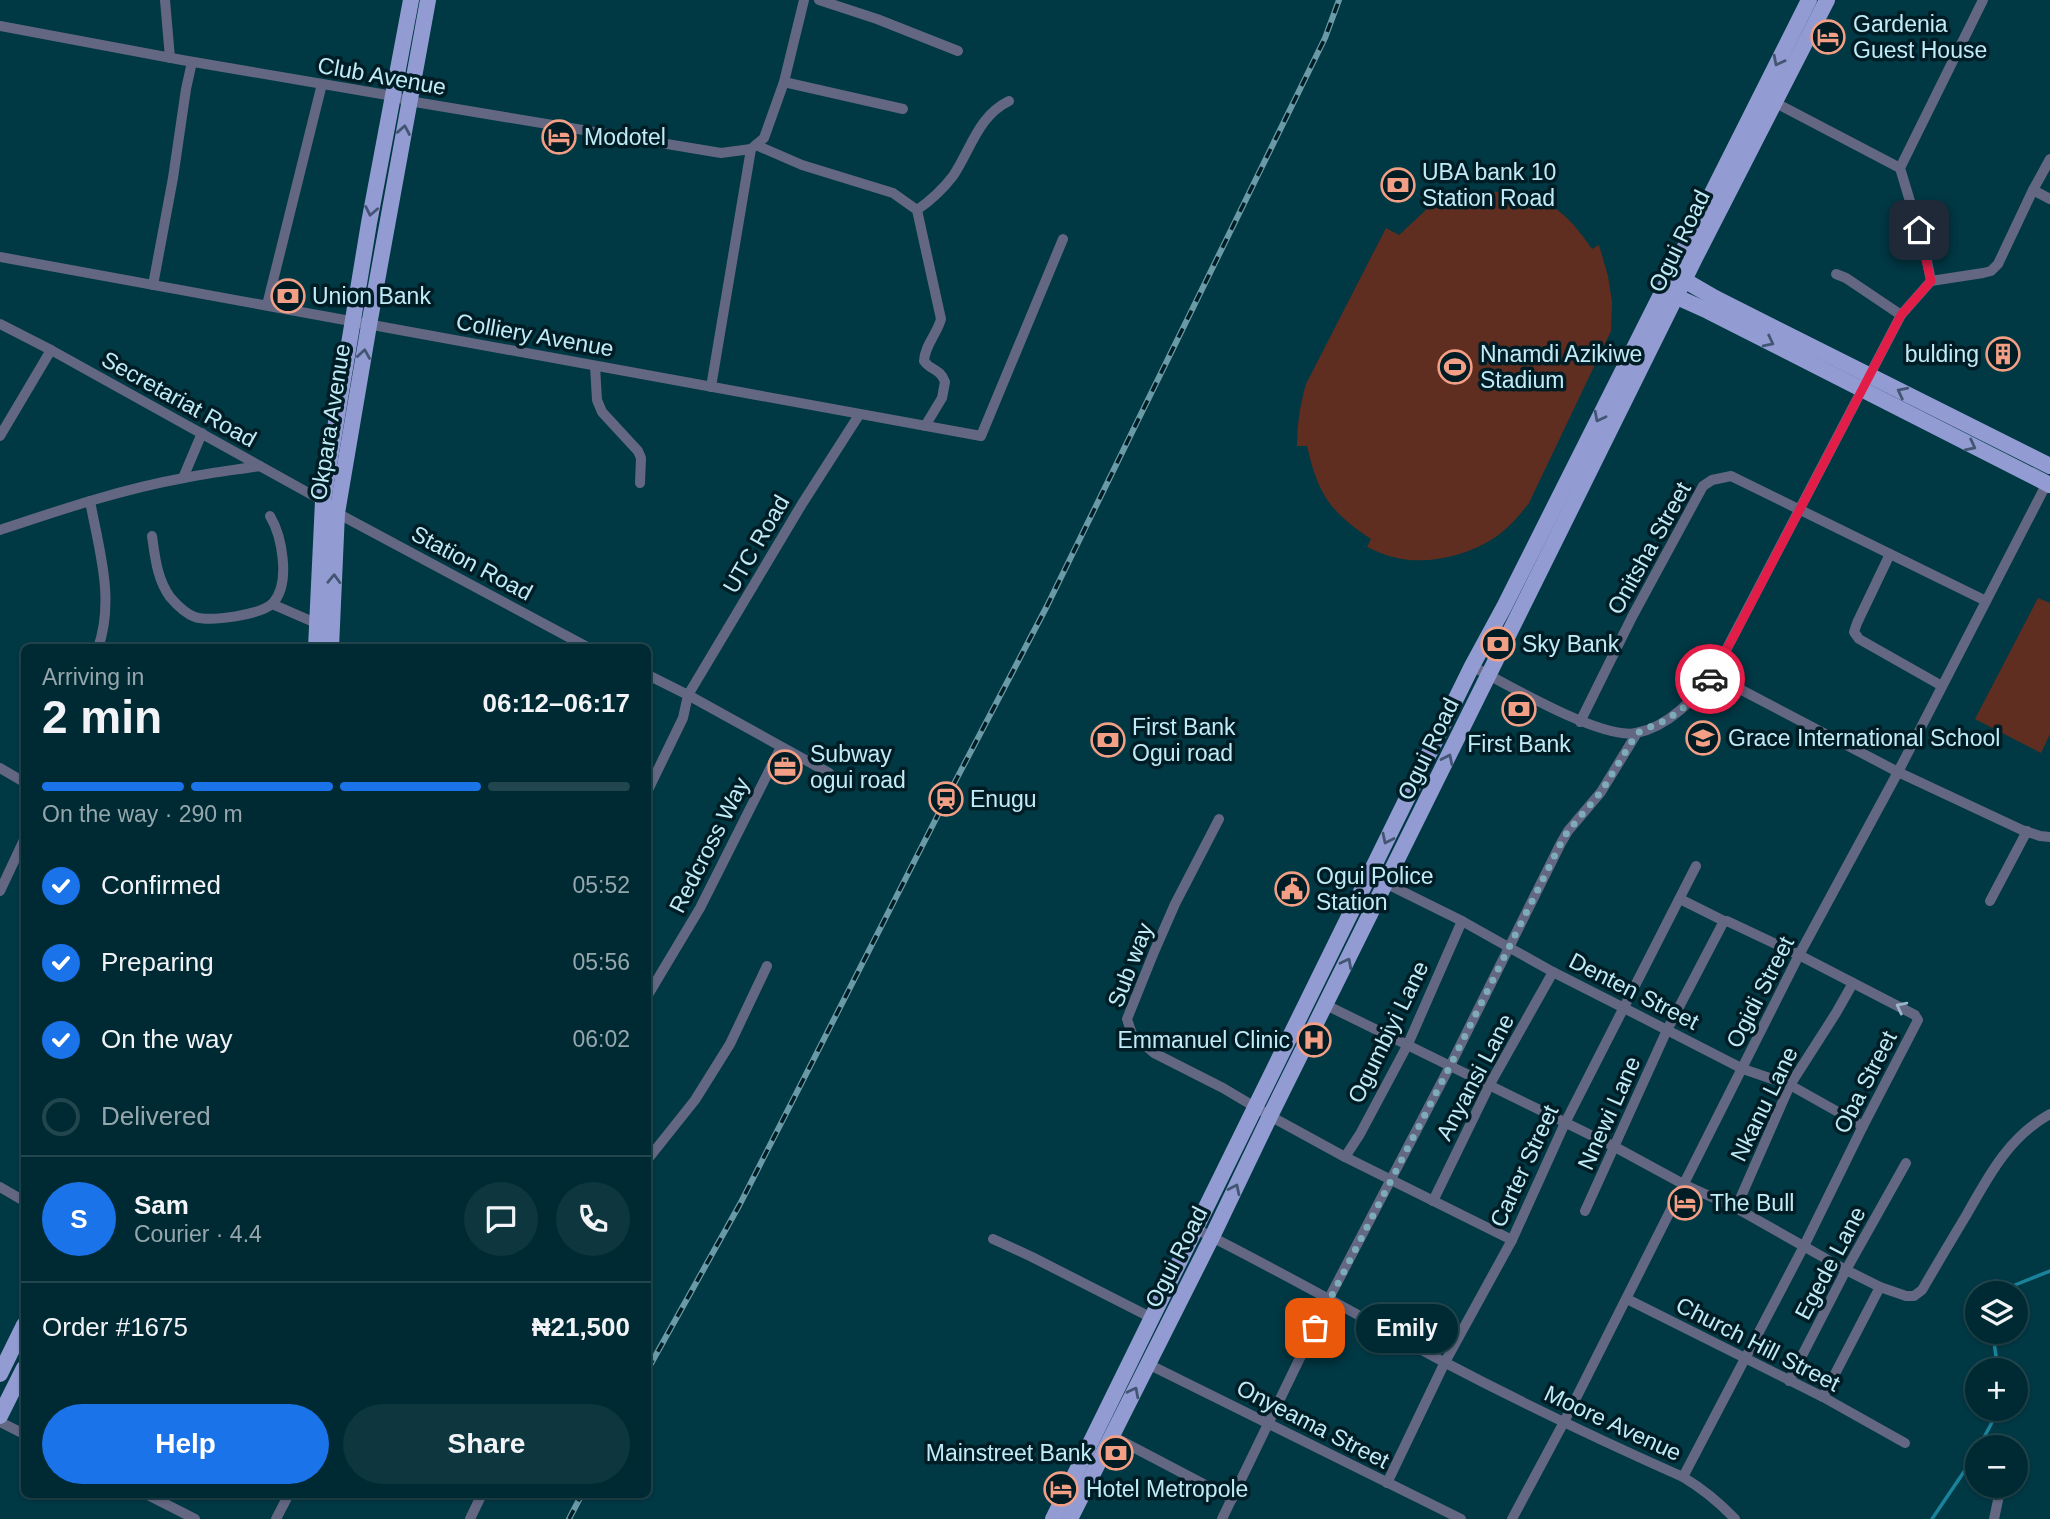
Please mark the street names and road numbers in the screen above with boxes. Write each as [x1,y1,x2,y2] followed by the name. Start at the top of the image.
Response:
[316,52,448,100] street label: Club Avenue
[1643,186,1715,296] street label: Ogui Road
[454,308,616,362] street label: Colliery Avenue
[305,342,355,502] street label: Okpara Avenue
[97,346,261,452] street label: Secretariat Road
[1602,477,1696,619] street label: Onitsha Street
[718,490,794,598] street label: UTC Road
[407,520,537,606] street label: Station Road
[1392,694,1464,804] street label: Ogui Road
[664,772,755,917] street label: Redcross Way
[1102,919,1158,1011] street label: Sub way
[1721,931,1799,1052] street label: Ogidi Street
[1565,947,1704,1035] street label: Denten Street
[1342,957,1434,1107] street label: Ogumbiyi Lane
[1431,1009,1519,1145] street label: Anyansi Lane
[1828,1026,1902,1137] street label: Oba Street
[1725,1043,1803,1165] street label: Nkanu Lane
[1572,1052,1646,1174] street label: Nnewi Lane
[1484,1100,1564,1231] street label: Carter Street
[1139,1202,1213,1312] street label: Ogui Road
[1789,1202,1871,1324] street label: Egede Lane
[1672,1292,1845,1397] street label: Church Hill Street
[1232,1374,1394,1474] street label: Onyeama Street
[1540,1380,1686,1466] street label: Moore Avenue

